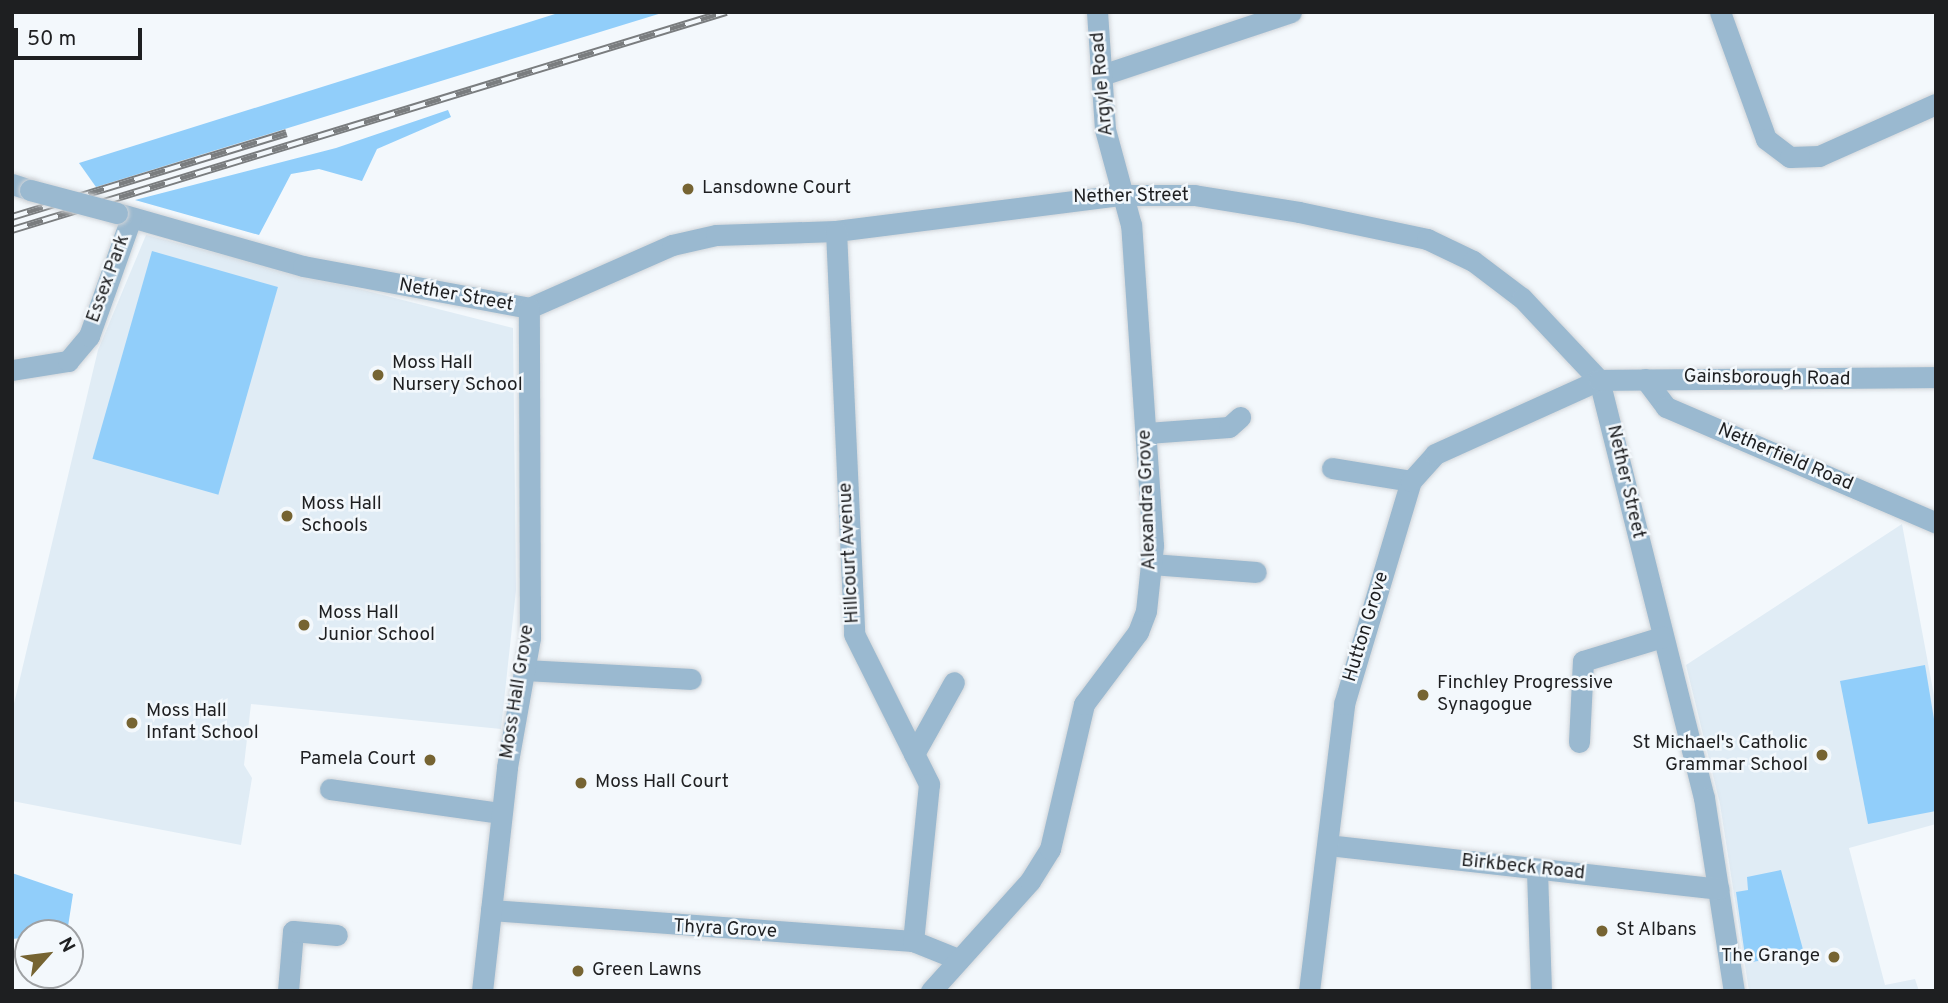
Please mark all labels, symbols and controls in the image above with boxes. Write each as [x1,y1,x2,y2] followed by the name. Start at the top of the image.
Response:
[18,14,145,58] scale bar
[27,26,76,53] text: 50 m
[1087,31,1119,137] street label: Argyle Road
[702,178,851,200] place label: Lansdowne Court
[680,181,696,197] marker: Lansdowne Court
[1073,185,1189,209] street label: Nether Street
[83,232,135,326] street label: Essex Park
[397,275,515,317] street label: Nether Street
[392,353,523,397] place label: Moss Hall Nursery School
[1683,366,1851,392] street label: Gainsborough Road
[370,367,386,383] marker: Moss Hall Nursery School
[1714,419,1856,497] street label: Netherfield Road
[1601,423,1649,541] street label: Nether Street
[1134,429,1162,571] street label: Alexandra Grove
[835,481,865,625] street label: Hillcourt Avenue
[301,494,382,538] place label: Moss Hall Schools
[279,508,295,524] marker: Moss Hall Schools
[1339,569,1395,685] street label: Hutton Grove
[318,603,435,647] place label: Moss Hall Junior School
[296,617,312,633] marker: Moss Hall Junior School
[496,623,540,761] street label: Moss Hall Grove
[1437,673,1613,717] place label: Finchley Progressive Synagogue
[1415,687,1431,703] marker: Finchley Progressive Synagogue
[146,701,259,745] place label: Moss Hall Infant School
[124,715,140,731] marker: Moss Hall Infant School
[1632,733,1808,777] place label: St Michael's Catholic Grammar School
[1814,747,1830,763] marker: St Michael's Catholic Grammar School
[299,749,416,771] place label: Pamela Court
[422,752,438,768] marker: Pamela Court
[595,772,729,794] place label: Moss Hall Court
[573,775,589,791] marker: Moss Hall Court
[1460,850,1586,886] street label: Birkbeck Road
[673,916,777,944] street label: Thyra Grove
[14,919,84,989] north arrow
[1616,920,1698,942] place label: St Albans
[1594,923,1610,939] marker: St Albans
[52,933,80,957] text: N
[1721,946,1820,968] place label: The Grange
[1826,949,1842,965] marker: The Grange
[592,960,702,982] place label: Green Lawns
[570,963,586,979] marker: Green Lawns

